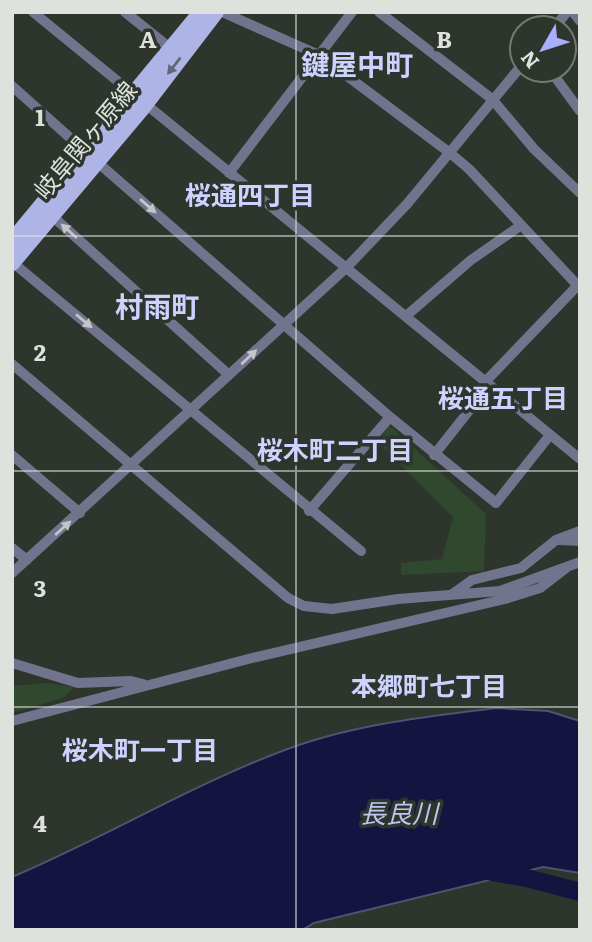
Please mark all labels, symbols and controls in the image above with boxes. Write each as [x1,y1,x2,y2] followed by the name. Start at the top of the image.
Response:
[508,14,578,84] north arrow
[139,21,157,55] text: A
[436,21,452,55] text: B
[301,42,413,84] district label: 鍵屋中町
[513,45,545,75] text: N
[167,57,182,75] one-way arrow
[24,73,144,205] street label: 岐阜関ヶ原線
[35,99,45,133] text: 1
[185,174,315,213] district label: 桜通四丁目
[139,198,157,214] one-way arrow
[61,224,78,240] one-way arrow
[115,284,199,326] district label: 村雨町
[75,314,93,329] one-way arrow
[34,334,46,368] text: 2
[240,350,257,366] one-way arrow
[438,377,568,416] district label: 桜通五丁目
[257,429,413,468] district label: 桜木町二丁目
[54,520,72,536] one-way arrow
[34,570,46,604] text: 3
[351,665,507,704] district label: 本郷町七丁目
[62,729,218,768] district label: 桜木町一丁目
[360,792,441,831] water label: 長良川
[33,805,47,839] text: 4

